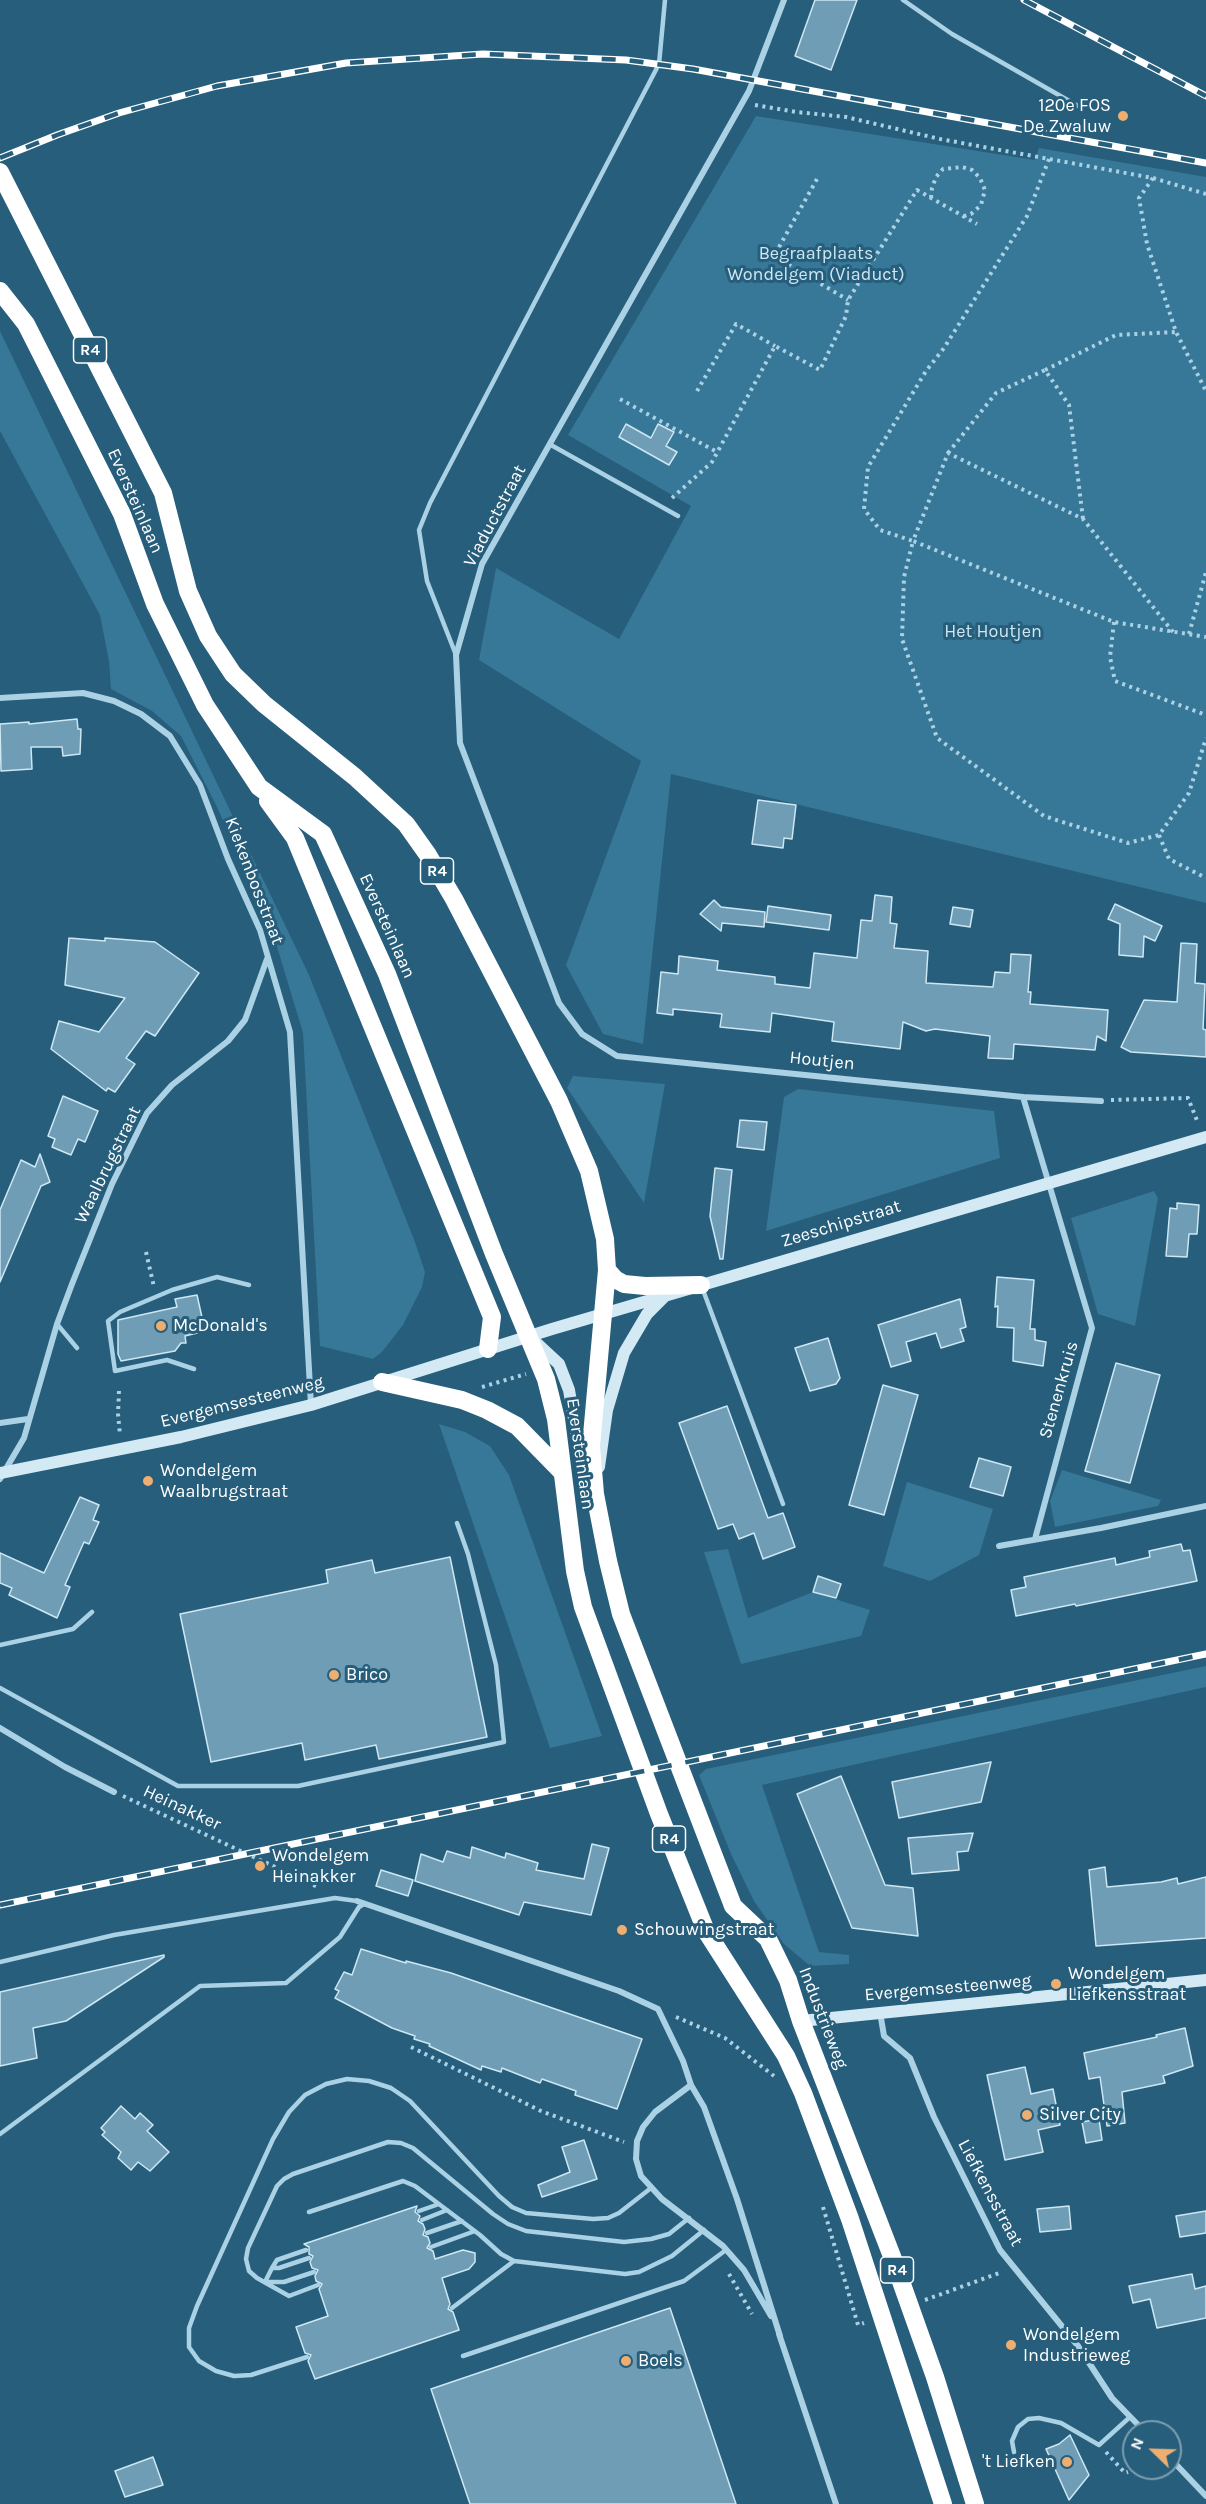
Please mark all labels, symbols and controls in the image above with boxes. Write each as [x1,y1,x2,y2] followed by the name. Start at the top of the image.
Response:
[1023,95,1111,138] place label: 120e FOS De Zwaluw
[1116,109,1130,123] marker: 120e FOS De Zwaluw
[727,243,905,286] park label: Begraafplaats Wondelgem (Viaduct)
[74,337,106,363] road number: R4
[102,445,168,557] street label: Eversteinlaan
[459,461,531,571] street label: Viaductstraat
[944,621,1042,643] park label: Het Houtjen
[220,814,288,948] street label: Kiekenbosstraat
[420,858,454,884] road number: R4
[354,870,420,982] street label: Eversteinlaan
[788,1047,856,1075] street label: Houtjen
[70,1103,146,1227] street label: Waalbrugstraat
[779,1196,903,1252] street label: Zeeschipstraat
[173,1315,268,1337] place label: McDonald's
[154,1319,168,1333] marker: McDonald's
[1035,1339,1083,1441] street label: Stenenkruis
[158,1371,326,1433] street label: Evergemsesteenweg
[561,1397,599,1511] street label: Eversteinlaan
[160,1460,288,1502] place label: Wondelgem Waalbrugstraat
[141,1474,155,1488] marker: Wondelgem Waalbrugstraat
[346,1664,388,1686] place label: Brico
[327,1668,341,1682] marker: Brico
[140,1781,224,1835] street label: Heinakker
[652,1826,686,1852] road number: R4
[272,1845,369,1888] place label: Wondelgem Heinakker
[253,1859,267,1873] marker: Wondelgem Heinakker
[634,1919,775,1941] place label: Schouwingstraat
[615,1923,629,1937] marker: Schouwingstraat
[1068,1963,1186,2006] place label: Wondelgem Liefkensstraat
[794,1964,852,2072] street label: Industrieweg
[864,1970,1032,2006] street label: Evergemsesteenweg
[1049,1977,1063,1991] marker: Wondelgem Liefkensstraat
[1039,2104,1121,2126] place label: Silver City
[1020,2108,1034,2122] marker: Silver City
[953,2136,1027,2250] street label: Liefkensstraat
[880,2257,914,2283] road number: R4
[1023,2324,1130,2366] place label: Wondelgem Industrieweg
[1004,2338,1018,2352] marker: Wondelgem Industrieweg
[638,2350,683,2372] place label: Boels
[619,2354,633,2368] marker: Boels
[1122,2420,1182,2480] north arrow
[1126,2435,1148,2453] text: N
[982,2451,1055,2473] place label: 't Liefken
[1060,2455,1074,2469] marker: 't Liefken

